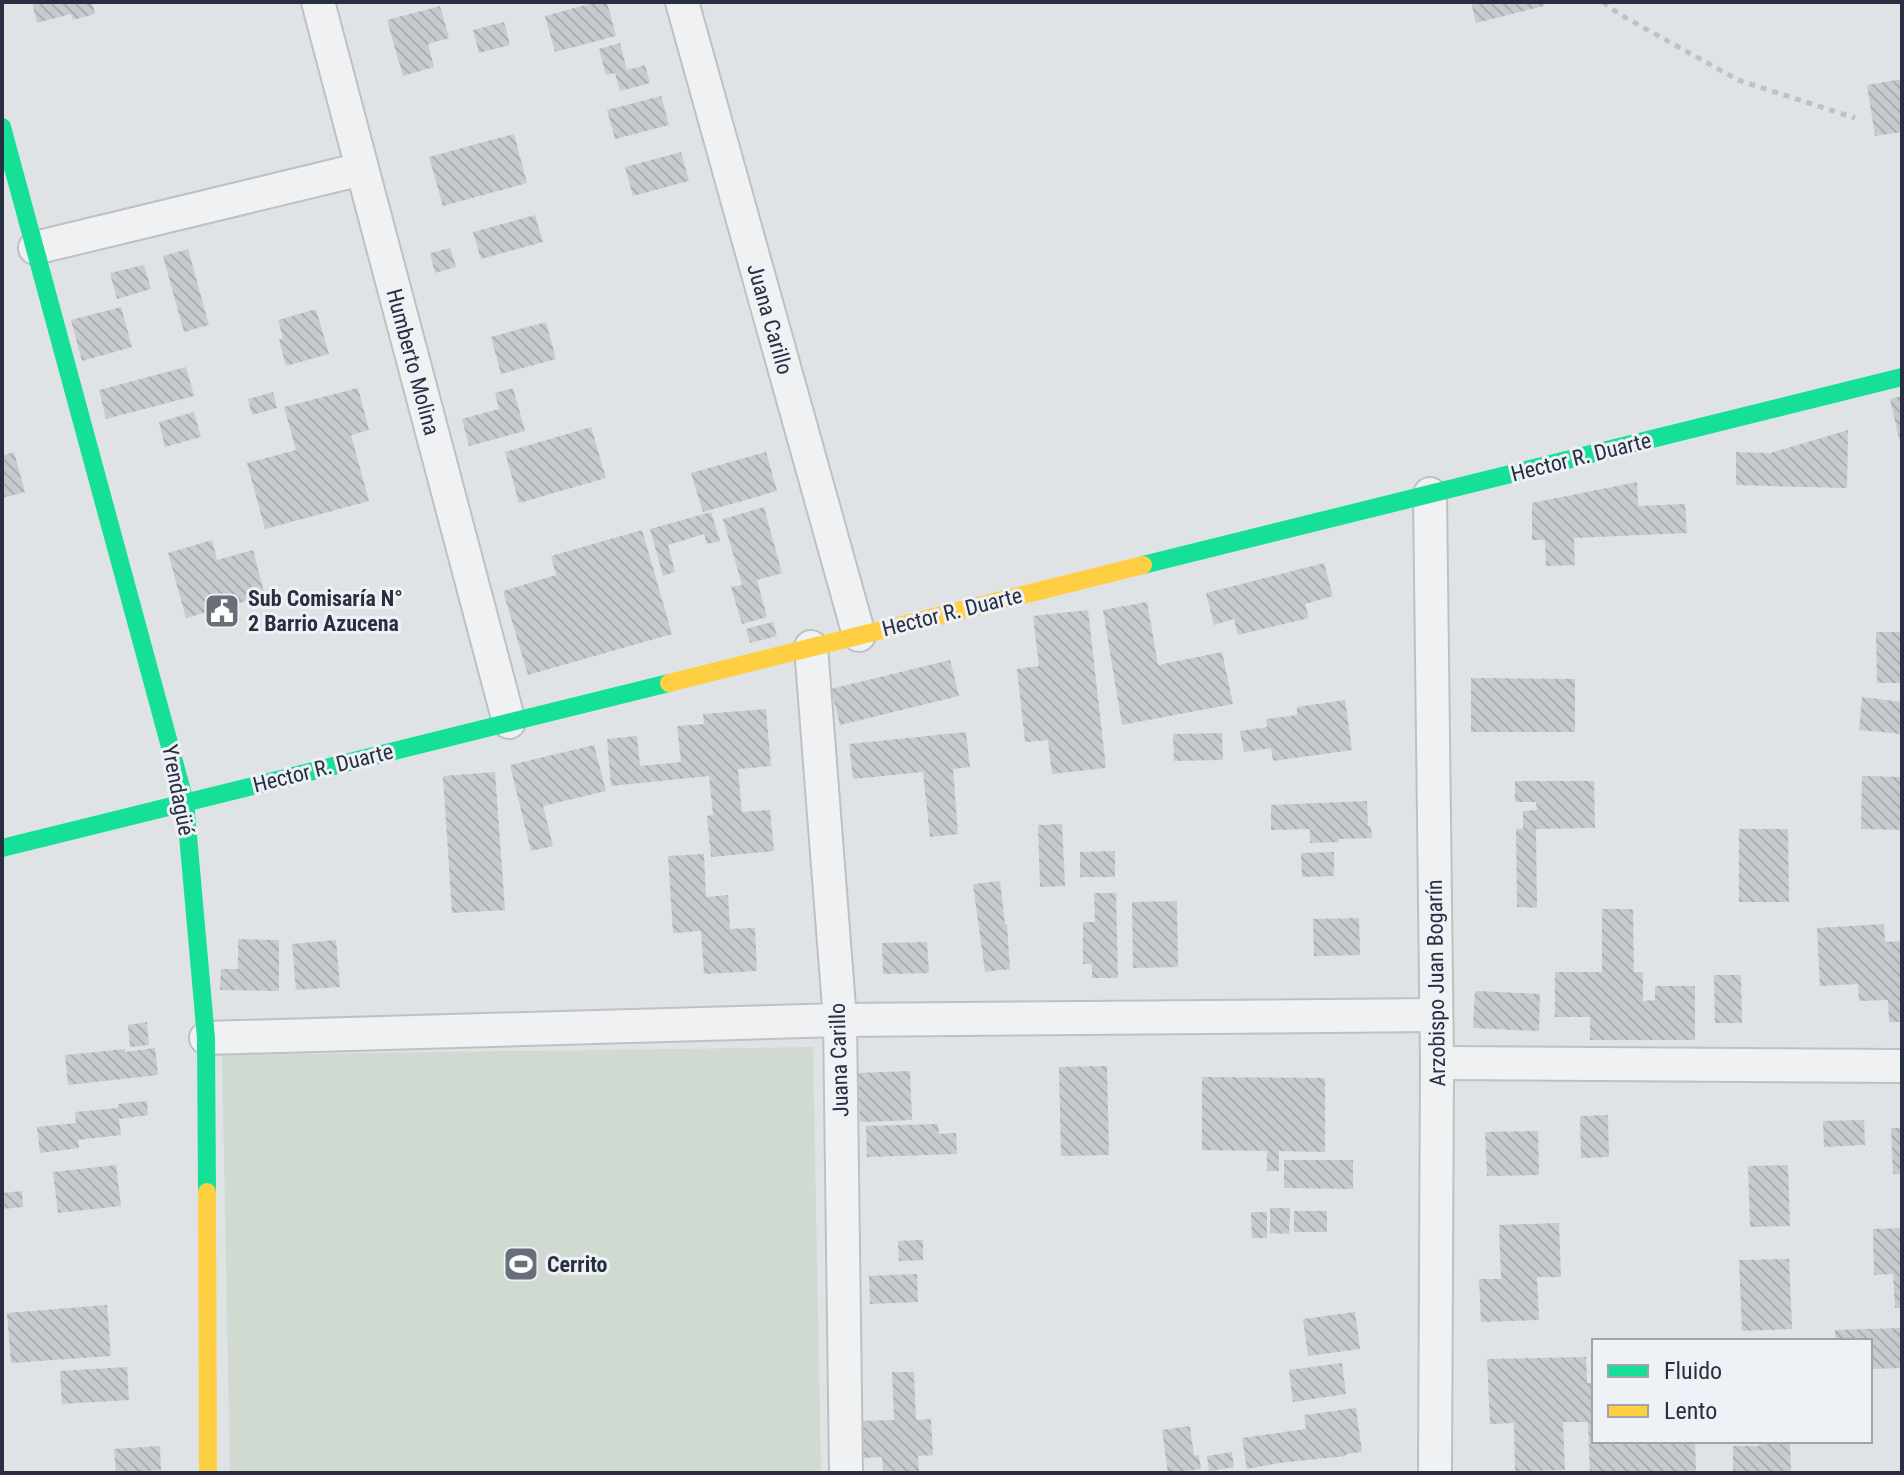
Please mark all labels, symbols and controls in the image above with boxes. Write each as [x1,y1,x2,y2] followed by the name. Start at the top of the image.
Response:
[742,261,798,377] street label: Juana Carillo
[381,286,445,438] street label: Humberto Molina
[1508,428,1654,486] street label: Hector R. Duarte
[879,583,1025,641] street label: Hector R. Duarte
[248,586,403,636] place label: Sub Comisaría N° 2 Barrio Azucena
[203,592,241,630] public building icon: Sub Comisaría N° 2 Barrio Azucena
[250,739,396,797] street label: Hector R. Duarte
[157,743,199,837] street label: Yrendagüé
[1422,879,1450,1087] street label: Arzobispo Juan Bogarín
[825,1003,853,1117] street label: Juana Carillo
[502,1245,540,1283] sports icon: Cerrito
[547,1252,608,1277] place label: Cerrito
[1592,1339,1872,1443] legend
[1664,1357,1722,1385] text: Fluido
[1664,1397,1717,1425] text: Lento

